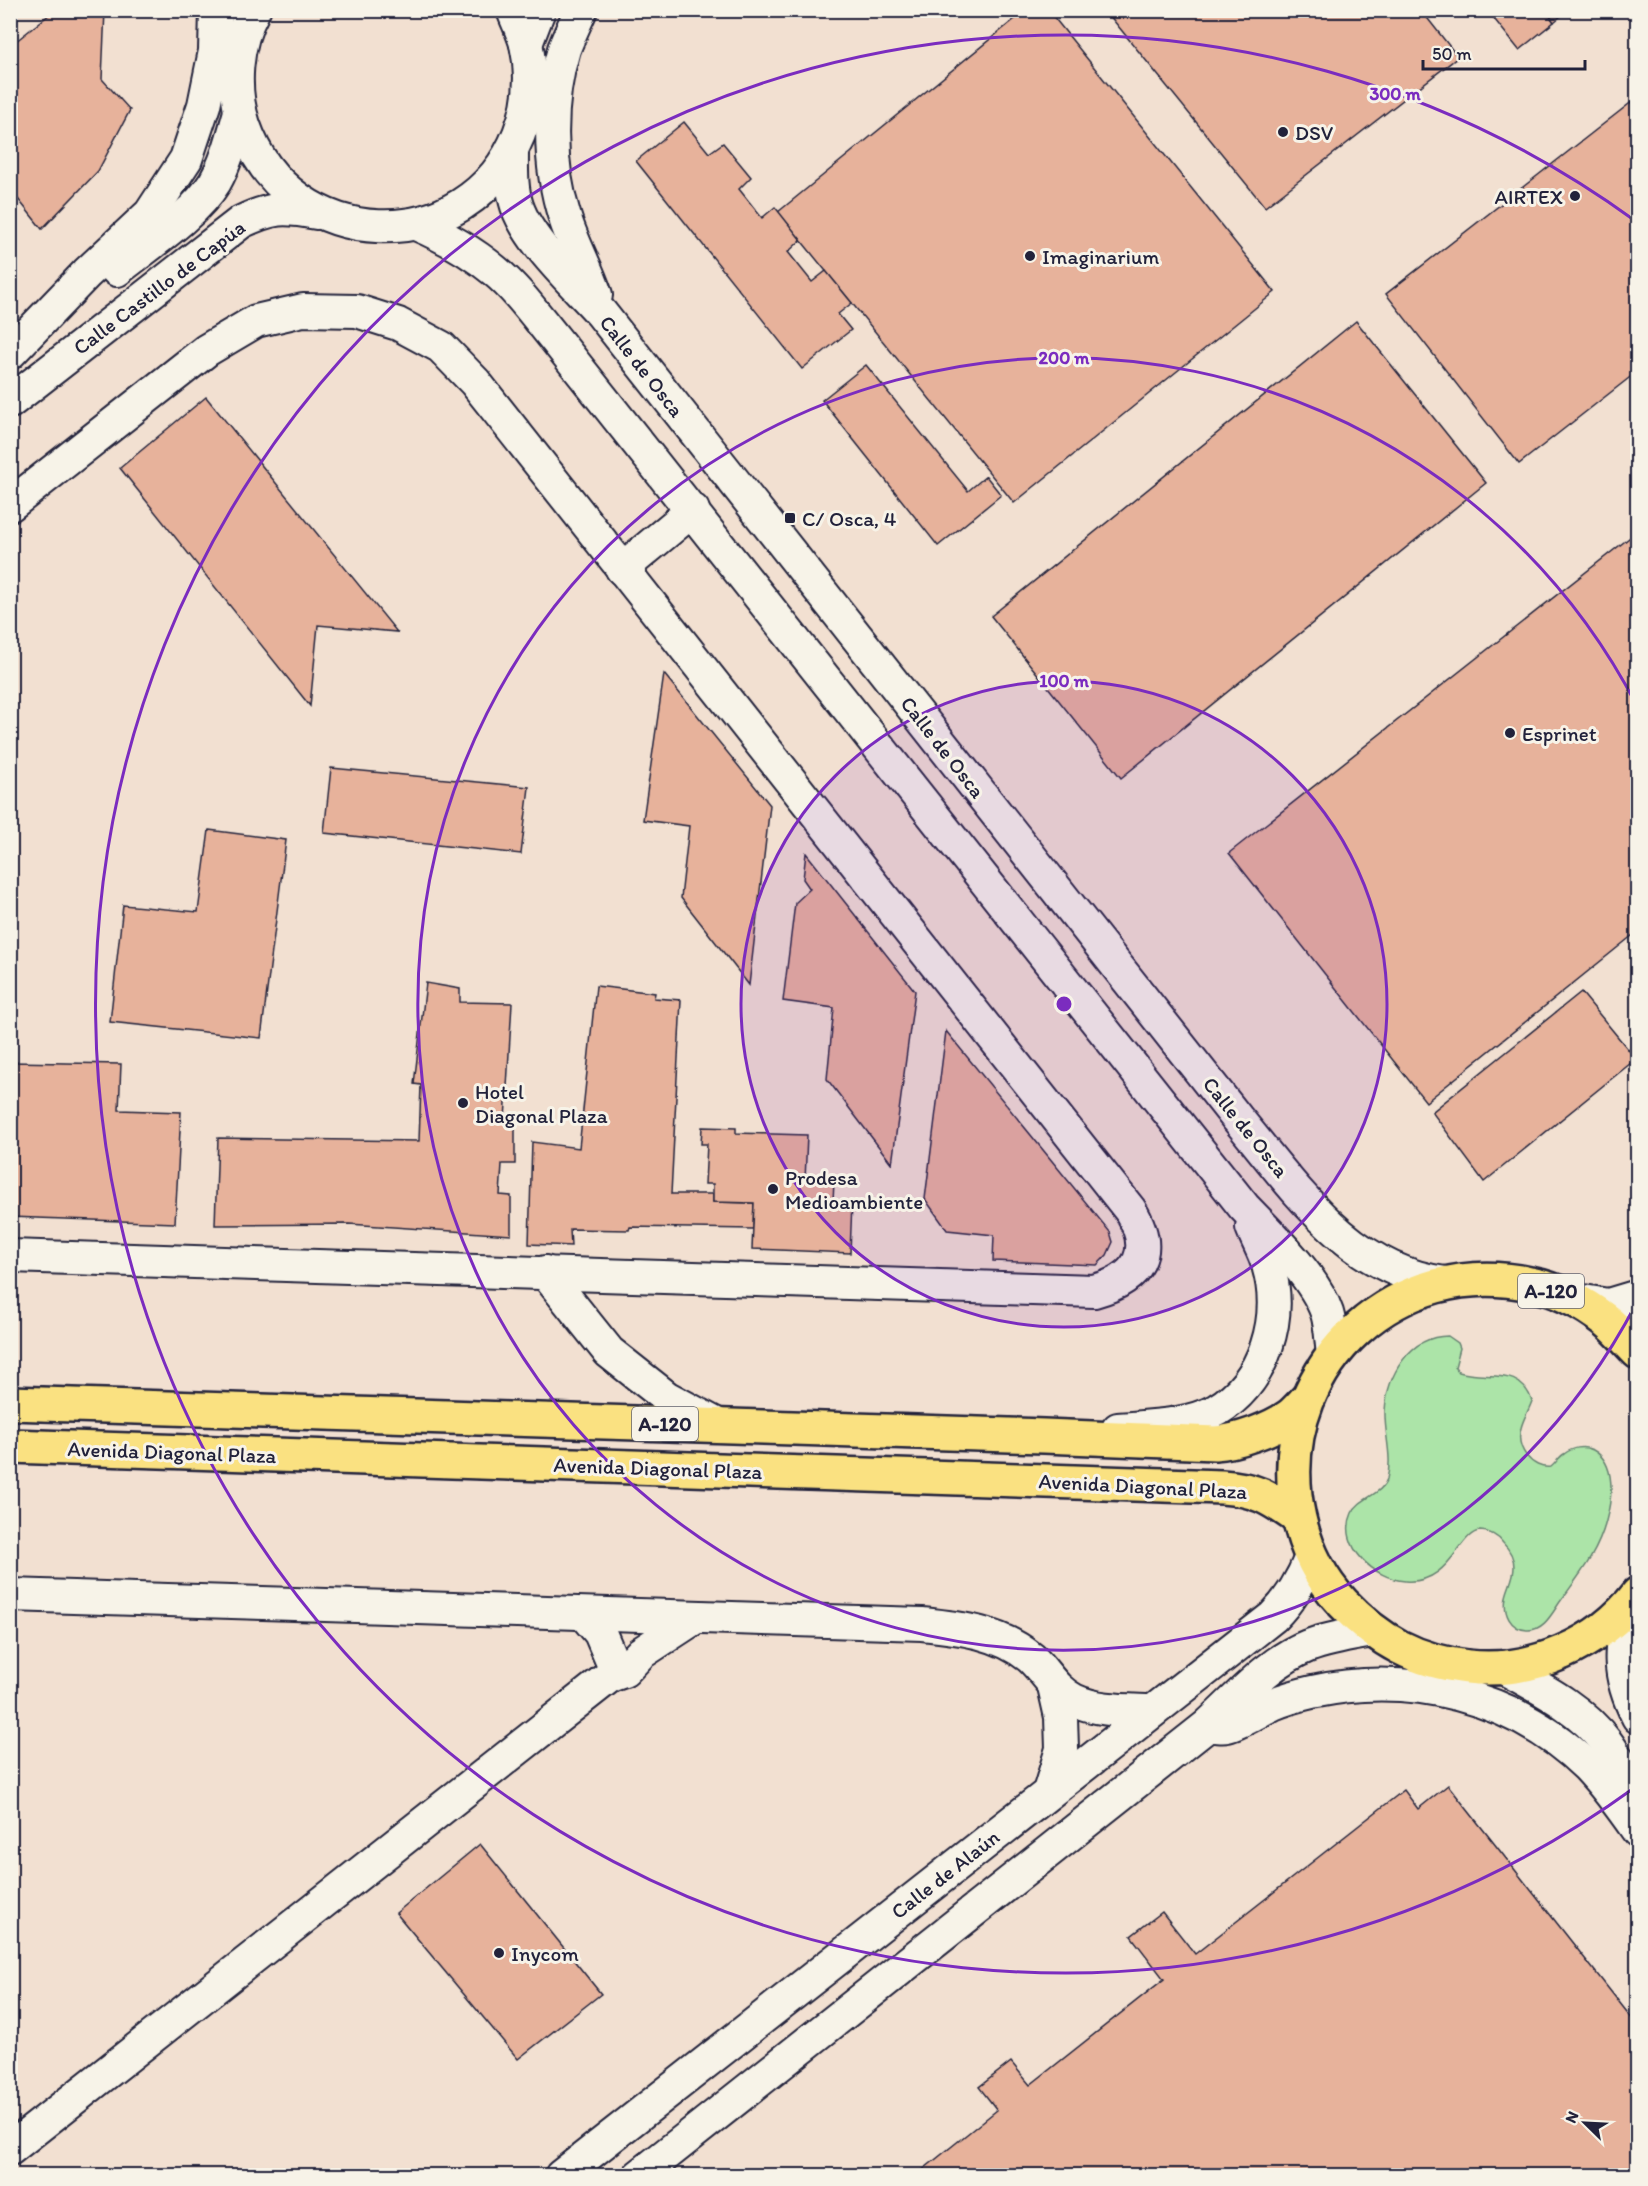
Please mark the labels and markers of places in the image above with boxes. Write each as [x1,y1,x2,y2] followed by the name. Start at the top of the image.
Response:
[1295,120,1334,145] place label: DSV
[1276,125,1290,139] marker: DSV
[1495,184,1564,209] place label: AIRTEX
[1568,189,1582,203] marker: AIRTEX
[1042,244,1159,269] place label: Imaginarium
[1023,249,1037,263] marker: Imaginarium
[802,506,897,531] place label: C/ Osca, 4
[783,511,797,525] marker: C/ Osca, 4
[1522,721,1597,746] place label: Esprinet
[1503,726,1517,740] marker: Esprinet
[1054,994,1074,1014] centre of rings
[475,1079,608,1128] place label: Hotel Diagonal Plaza
[456,1096,470,1110] marker: Hotel Diagonal Plaza
[785,1165,923,1214] place label: Prodesa Medioambiente
[766,1182,780,1196] marker: Prodesa Medioambiente
[511,1941,579,1966] place label: Inycom
[492,1946,506,1960] marker: Inycom

